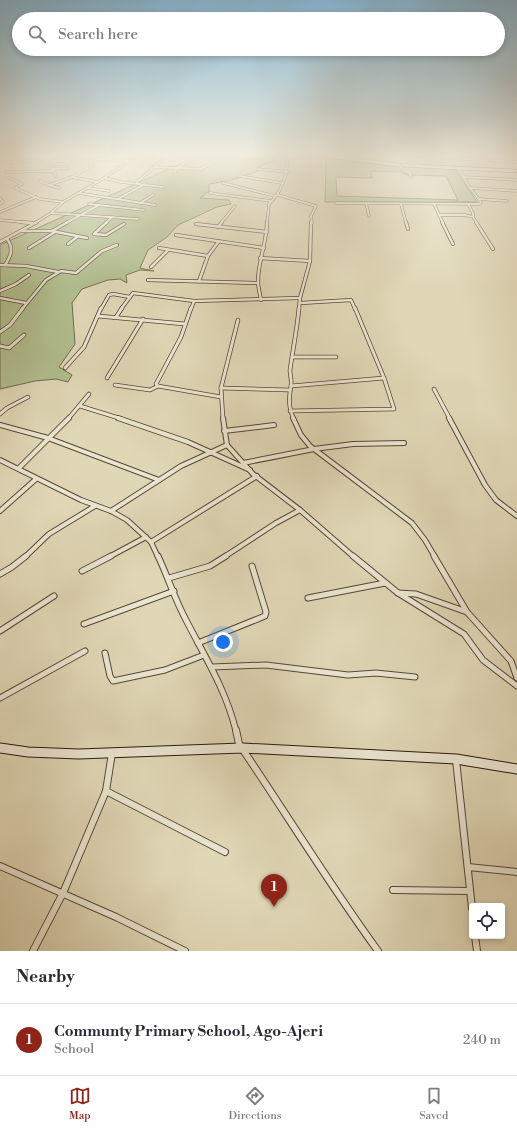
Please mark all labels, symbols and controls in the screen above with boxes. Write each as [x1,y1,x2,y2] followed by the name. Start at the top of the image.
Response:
[12,12,505,56] search box
[26,23,48,45] icon: search
[58,25,138,44] text: Search here
[213,632,233,652] your location
[261,874,287,907] pin: 1
[469,903,505,939] map controls
[469,903,505,939] button: locate
[16,966,75,988] text: Nearby
[54,1022,323,1041] text: Communty Primary School, Ago-Ajeri
[26,1032,32,1048] text: 1
[463,1032,501,1048] text: 240 m
[54,1041,94,1057] text: School
[69,1085,91,1123] tab: Map
[229,1085,282,1123] tab: Directions
[419,1085,448,1123] tab: Saved

